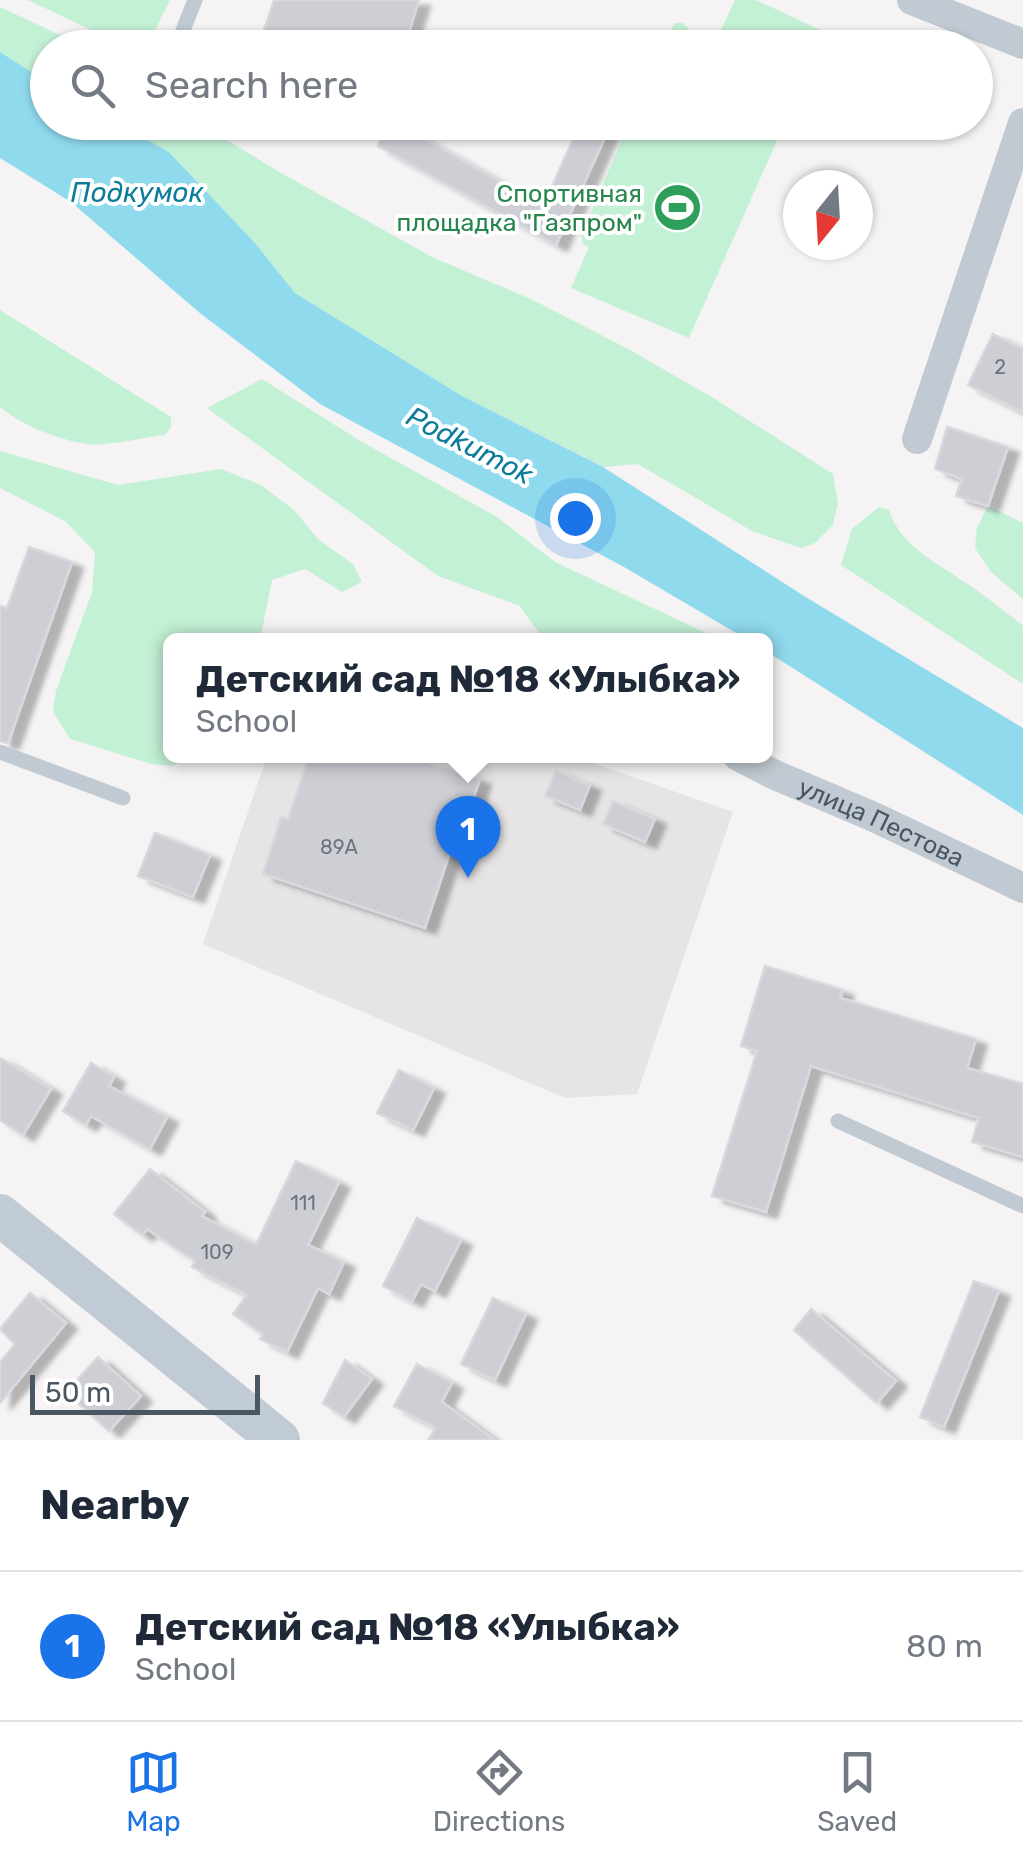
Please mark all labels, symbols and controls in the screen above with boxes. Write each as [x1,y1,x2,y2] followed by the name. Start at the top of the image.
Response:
[30,30,993,140] search box
[65,58,120,113] icon: search
[145,62,358,108] text: Search here
[783,170,873,260] north arrow
[71,176,205,209] water label: Подкумок
[397,179,642,237] place label: Спортивная площадка "Газпром"
[651,181,703,233] sports icon: Спортивная площадка "Газпром"
[994,355,1006,379] house number: 2
[401,400,539,492] water label: Podkumok
[550,493,601,544] your location
[163,633,773,763] popup
[196,656,740,702] text: Детский сад №18 «Улыбка»
[196,702,297,740] text: School
[794,773,969,873] street label: улица Пестова
[436,796,500,878] pin: 1
[320,835,358,859] house number: 89А
[290,1191,316,1215] house number: 111
[200,1240,234,1264] house number: 109
[30,1370,260,1414] scale bar
[45,1376,111,1409] text: 50 m
[40,1480,190,1530] text: Nearby
[135,1604,680,1650] text: Детский сад №18 «Улыбка»
[65,1627,80,1665] text: 1
[906,1627,983,1665] text: 80 m
[135,1650,237,1688] text: School
[126,1745,181,1838] tab: Map
[433,1745,565,1838] tab: Directions
[817,1745,897,1838] tab: Saved

